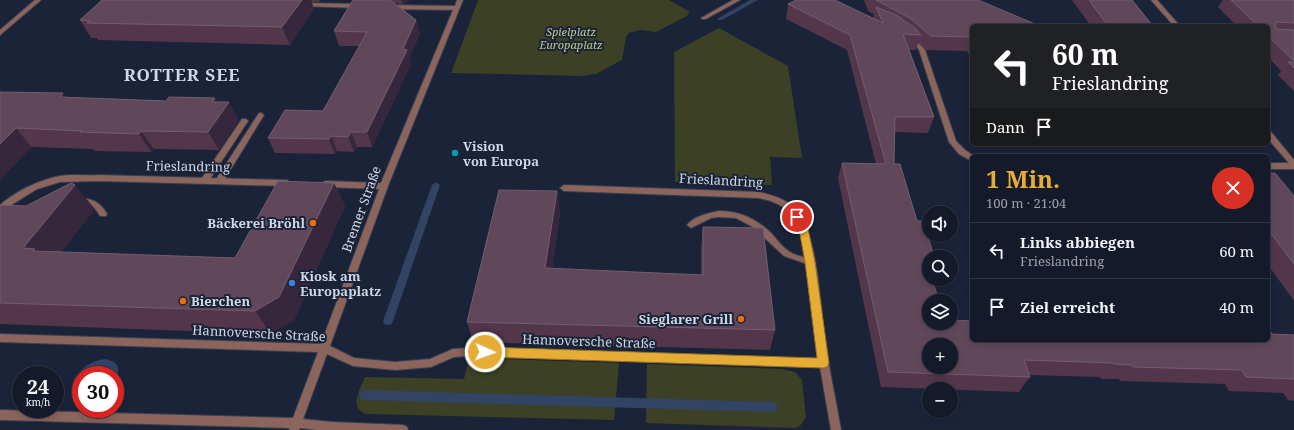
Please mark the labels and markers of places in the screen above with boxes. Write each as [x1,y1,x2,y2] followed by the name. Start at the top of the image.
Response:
[463,137,539,170] place label: Vision von Europa
[450,148,460,158] marker: Vision von Europa
[780,200,814,234] pin
[207,214,305,232] place label: Bäckerei Bröhl
[308,218,318,228] marker: Bäckerei Bröhl
[300,267,381,300] place label: Kiosk am Europaplatz
[287,278,297,288] marker: Kiosk am Europaplatz
[191,292,251,310] place label: Bierchen
[178,296,188,306] marker: Bierchen
[639,310,733,328] place label: Sieglarer Grill
[736,314,746,324] marker: Sieglarer Grill

